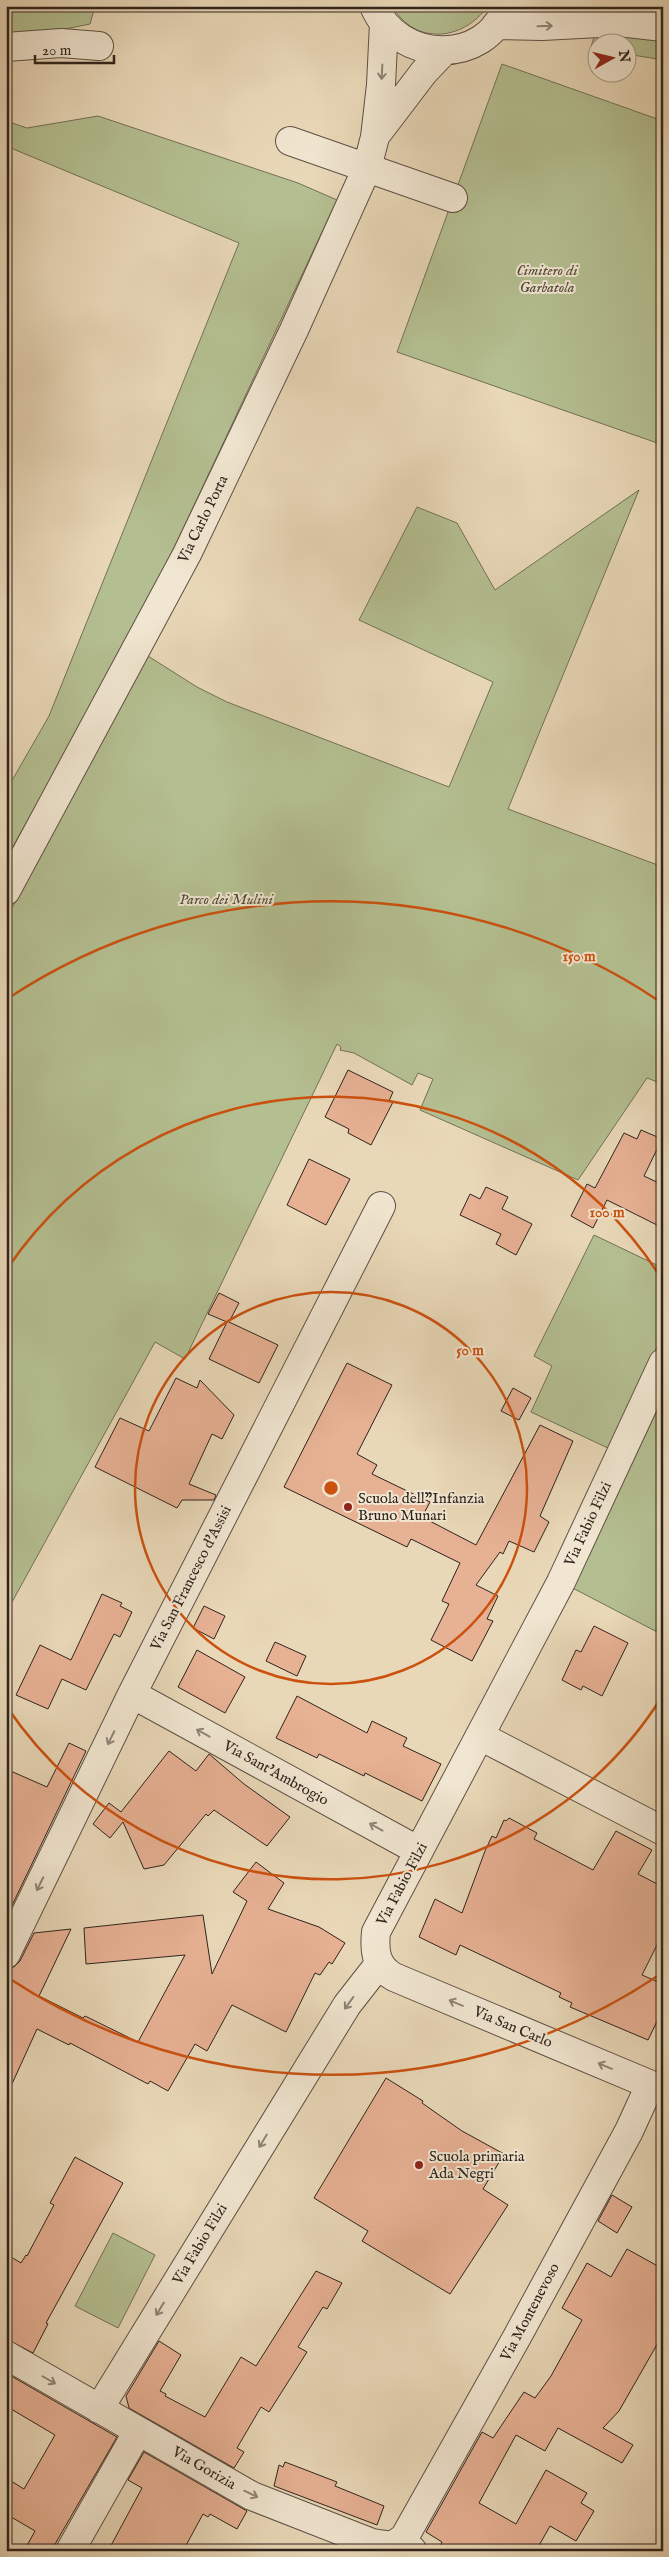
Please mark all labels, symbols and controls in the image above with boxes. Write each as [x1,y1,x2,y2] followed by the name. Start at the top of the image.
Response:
[537,21,553,30] one-way arrow
[35,32,114,64] scale bar
[586,32,636,82] north arrow
[42,41,72,60] text: 20 m
[614,48,634,64] text: N
[377,64,387,80] one-way arrow
[516,261,579,297] park label: Cimitero di Garbatola
[173,472,233,567] street label: Via Carlo Porta
[179,890,274,909] park label: Parco dei Mulini
[562,947,596,966] text: 150 m
[589,1203,625,1222] text: 100 m
[456,1341,484,1360] text: 50 m
[322,1479,340,1497] centre of rings
[560,1479,616,1570] street label: Via Fabio Filzi
[358,1489,485,1525] place label: Scuola dell"Infanzia Bruno Munari
[342,1501,354,1513] marker: Scuola dell"Infanzia Bruno Munari
[146,1502,236,1655] street label: Via San Francesco d'Assisi
[196,1728,211,1737] one-way arrow
[106,1730,115,1745] one-way arrow
[219,1736,332,1810] street label: Via Sant'Ambrogio
[370,1822,384,1832] one-way arrow
[372,1839,432,1930] street label: Via Fabio Filzi
[35,1876,44,1891] one-way arrow
[344,1996,354,2010] one-way arrow
[448,1998,463,2007] one-way arrow
[470,2001,555,2052] street label: Via San Carlo
[598,2061,613,2071] one-way arrow
[257,2133,267,2147] one-way arrow
[428,2147,525,2183] place label: Scuola primaria Ada Negri
[413,2159,425,2171] marker: Scuola primaria Ada Negri
[168,2200,232,2289] street label: Via Fabio Filzi
[496,2260,564,2365] street label: Via Montenevoso
[154,2302,164,2316] one-way arrow
[41,2375,55,2385] one-way arrow
[168,2442,240,2494] street label: Via Gorizia
[243,2490,258,2500] one-way arrow

